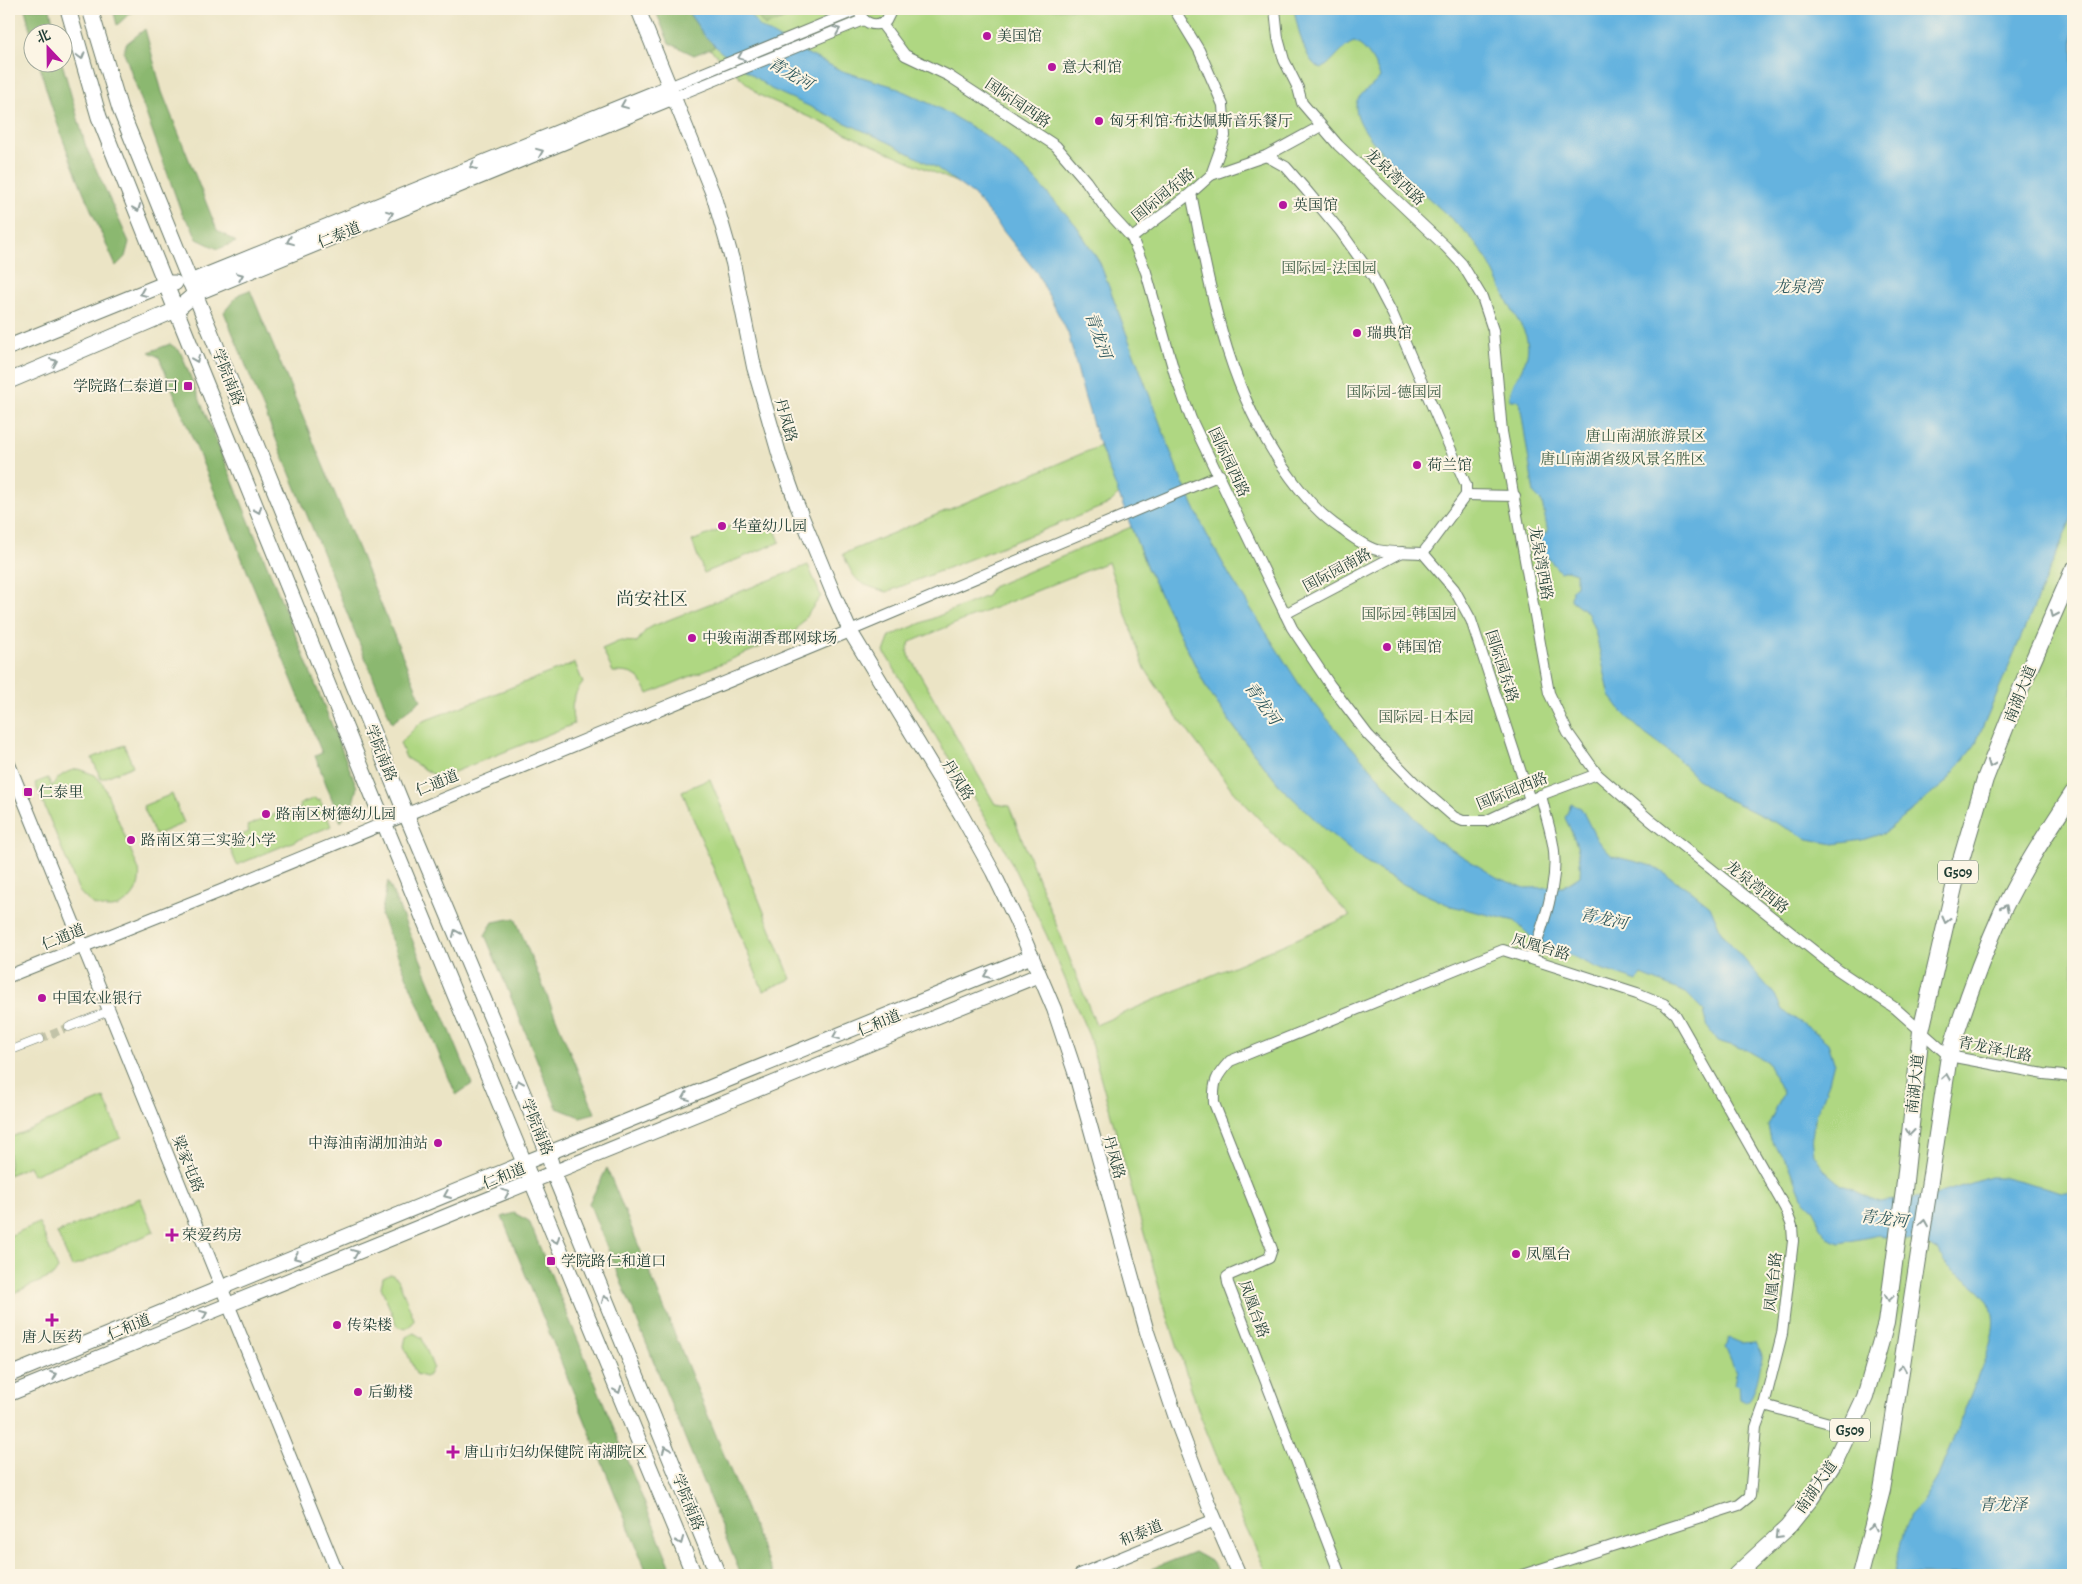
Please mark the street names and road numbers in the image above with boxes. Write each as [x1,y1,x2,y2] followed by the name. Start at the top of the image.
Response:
[981,74,1055,132] street label: 国际园西路
[1361,144,1429,210] street label: 龙泉湾西路
[1128,164,1198,226] street label: 国际园东路
[314,217,364,253] street label: 仁泰道
[207,345,249,409] street label: 学院南路
[770,396,802,444] street label: 丹凤路
[1204,424,1254,500] street label: 国际园西路
[1525,524,1557,602] street label: 龙泉湾西路
[1299,544,1375,596] street label: 国际园南路
[1481,627,1523,705] street label: 国际园东路
[1999,662,2041,726] street label: 南湖大道
[360,721,402,785] street label: 学院南路
[938,756,978,804] street label: 丹凤路
[412,765,462,801] street label: 仁通道
[1473,768,1551,814] street label: 国际园西路
[1721,856,1793,918] street label: 龙泉湾西路
[1938,860,1978,884] road number: G509
[38,919,88,955] street label: 仁通道
[1509,929,1573,965] street label: 凤凰台路
[854,1005,904,1041] street label: 仁和道
[1956,1032,2034,1066] street label: 青龙泽北路
[1902,1053,1928,1115] street label: 南湖大道
[516,1095,558,1159] street label: 学院南路
[167,1132,209,1196] street label: 梁家屯路
[1098,1133,1130,1181] street label: 丹凤路
[479,1158,529,1194] street label: 仁和道
[1760,1251,1786,1313] street label: 凤凰台路
[1234,1277,1274,1341] street label: 凤凰台路
[104,1309,154,1345] street label: 仁和道
[1830,1418,1870,1442] road number: G509
[1791,1457,1841,1517] street label: 南湖大道
[667,1470,709,1534] street label: 学院南路
[1116,1515,1166,1551] street label: 和泰道

